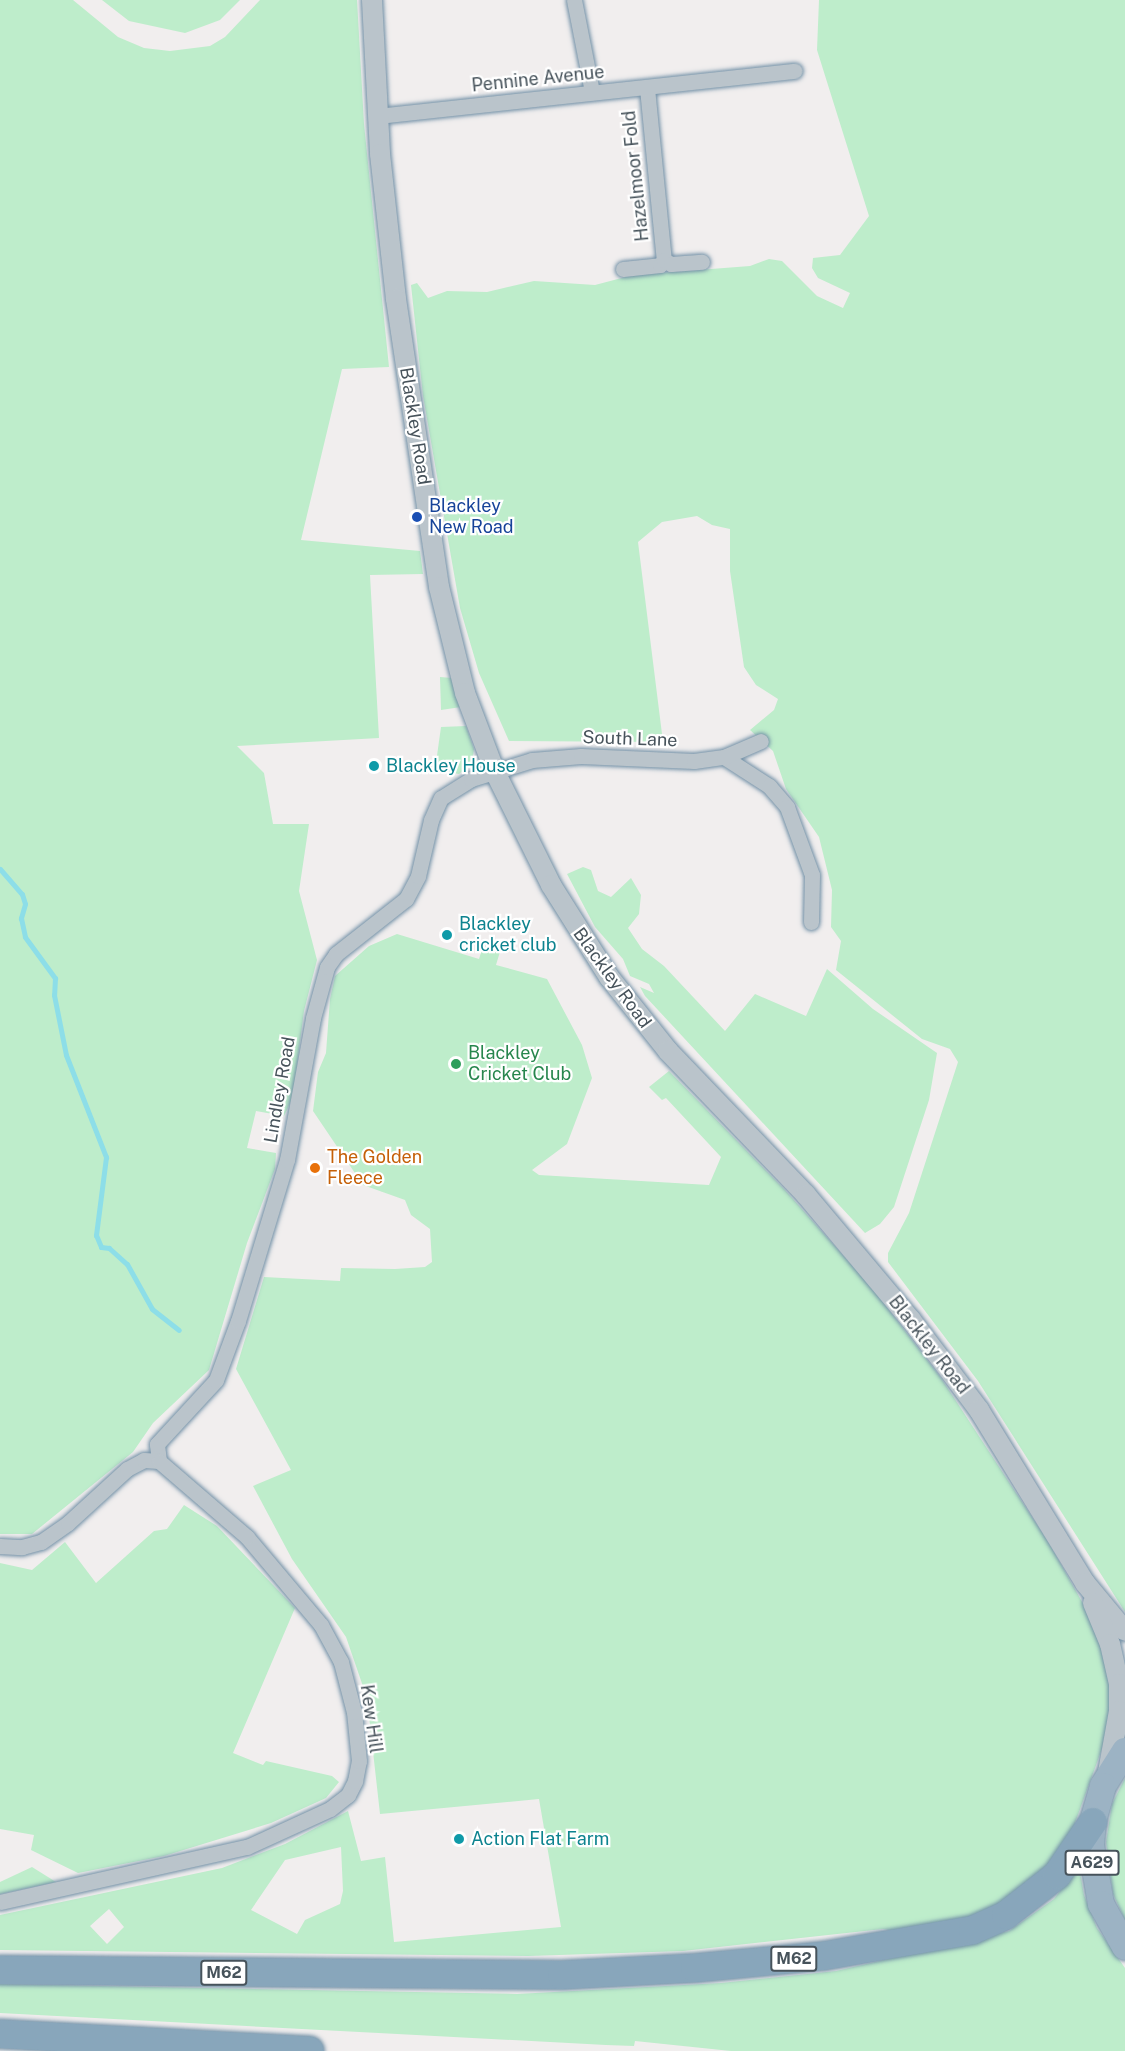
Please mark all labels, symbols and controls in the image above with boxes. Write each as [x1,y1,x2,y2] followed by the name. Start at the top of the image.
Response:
[470,61,606,97] street label: Pennine Avenue
[618,109,654,243] street label: Hazelmoor Fold
[395,366,435,486] street label: Blackley Road
[429,496,514,538] place label: Blackley New Road
[410,510,424,524] marker: Blackley New Road
[582,727,678,751] street label: South Lane
[386,755,516,777] place label: Blackley House
[367,759,381,773] marker: Blackley House
[459,914,557,956] place label: Blackley cricket club
[568,924,656,1032] street label: Blackley Road
[440,928,454,942] marker: Blackley cricket club
[260,1035,300,1145] street label: Lindley Road
[468,1043,571,1086] place label: Blackley Cricket Club
[449,1057,463,1071] marker: Blackley Cricket Club
[327,1147,422,1190] place label: The Golden Fleece
[308,1161,322,1175] marker: The Golden Fleece
[884,1292,974,1398] street label: Blackley Road
[355,1683,387,1755] street label: Kew Hill
[471,1828,609,1850] place label: Action Flat Farm
[452,1832,466,1846] marker: Action Flat Farm
[1064,1850,1120,1876] road number: A629
[770,1946,818,1972] road number: M62
[200,1960,248,1986] road number: M62

